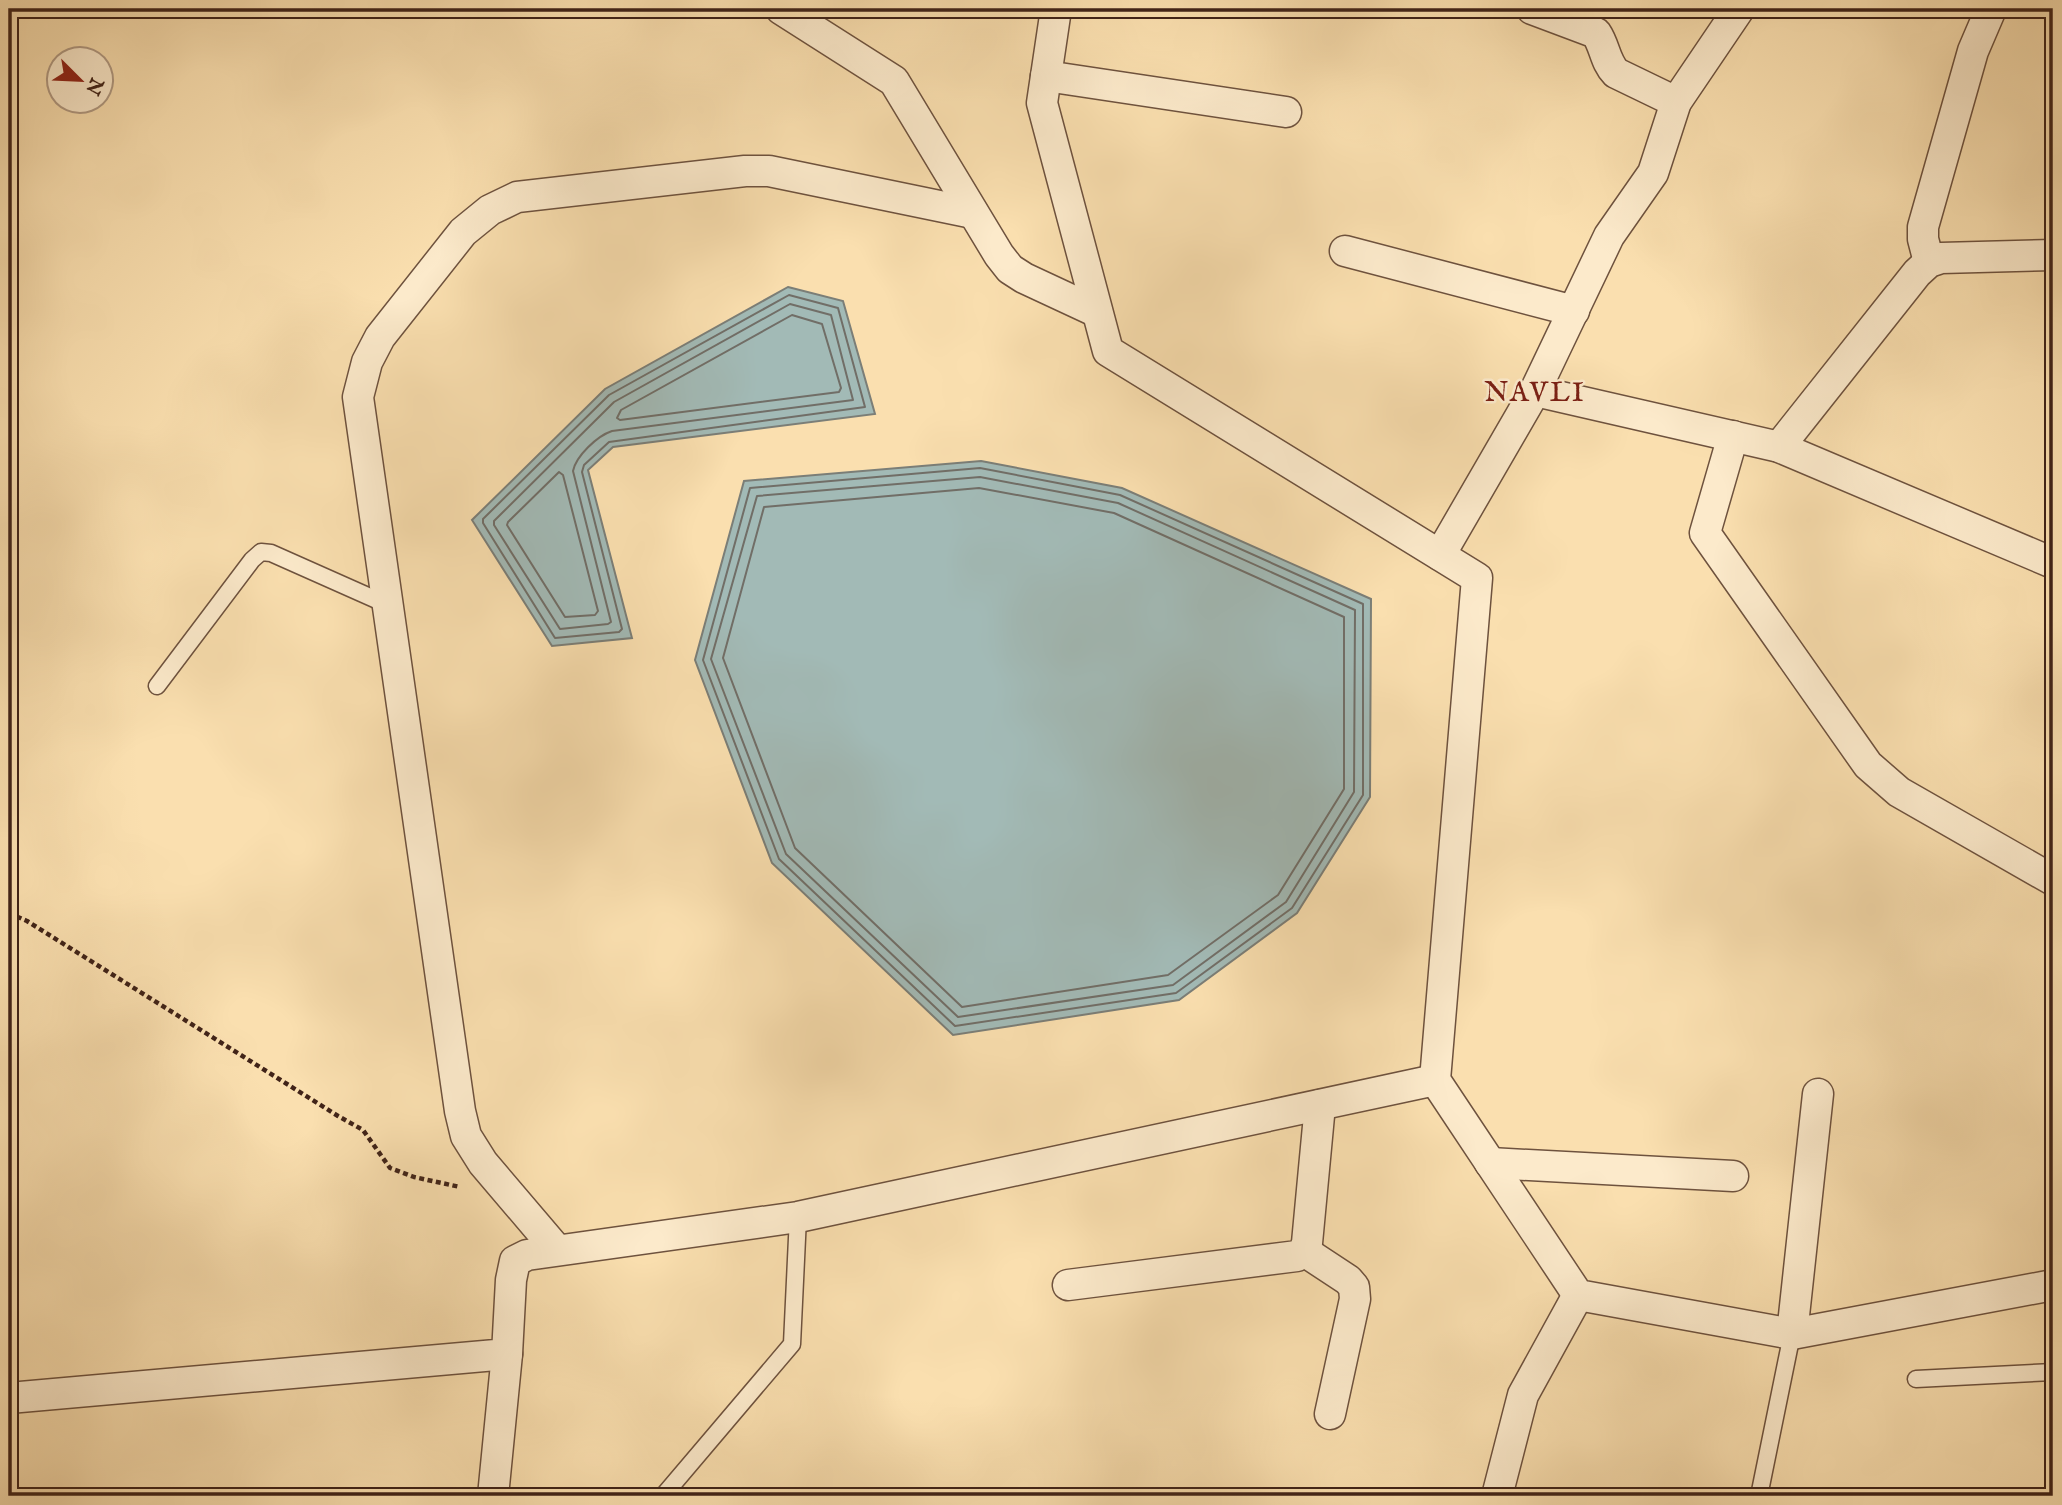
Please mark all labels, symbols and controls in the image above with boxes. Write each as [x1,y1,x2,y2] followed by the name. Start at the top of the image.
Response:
[46,46,116,116] north arrow
[79,73,108,99] text: N
[1484,376,1586,411] district label: NAVLI

